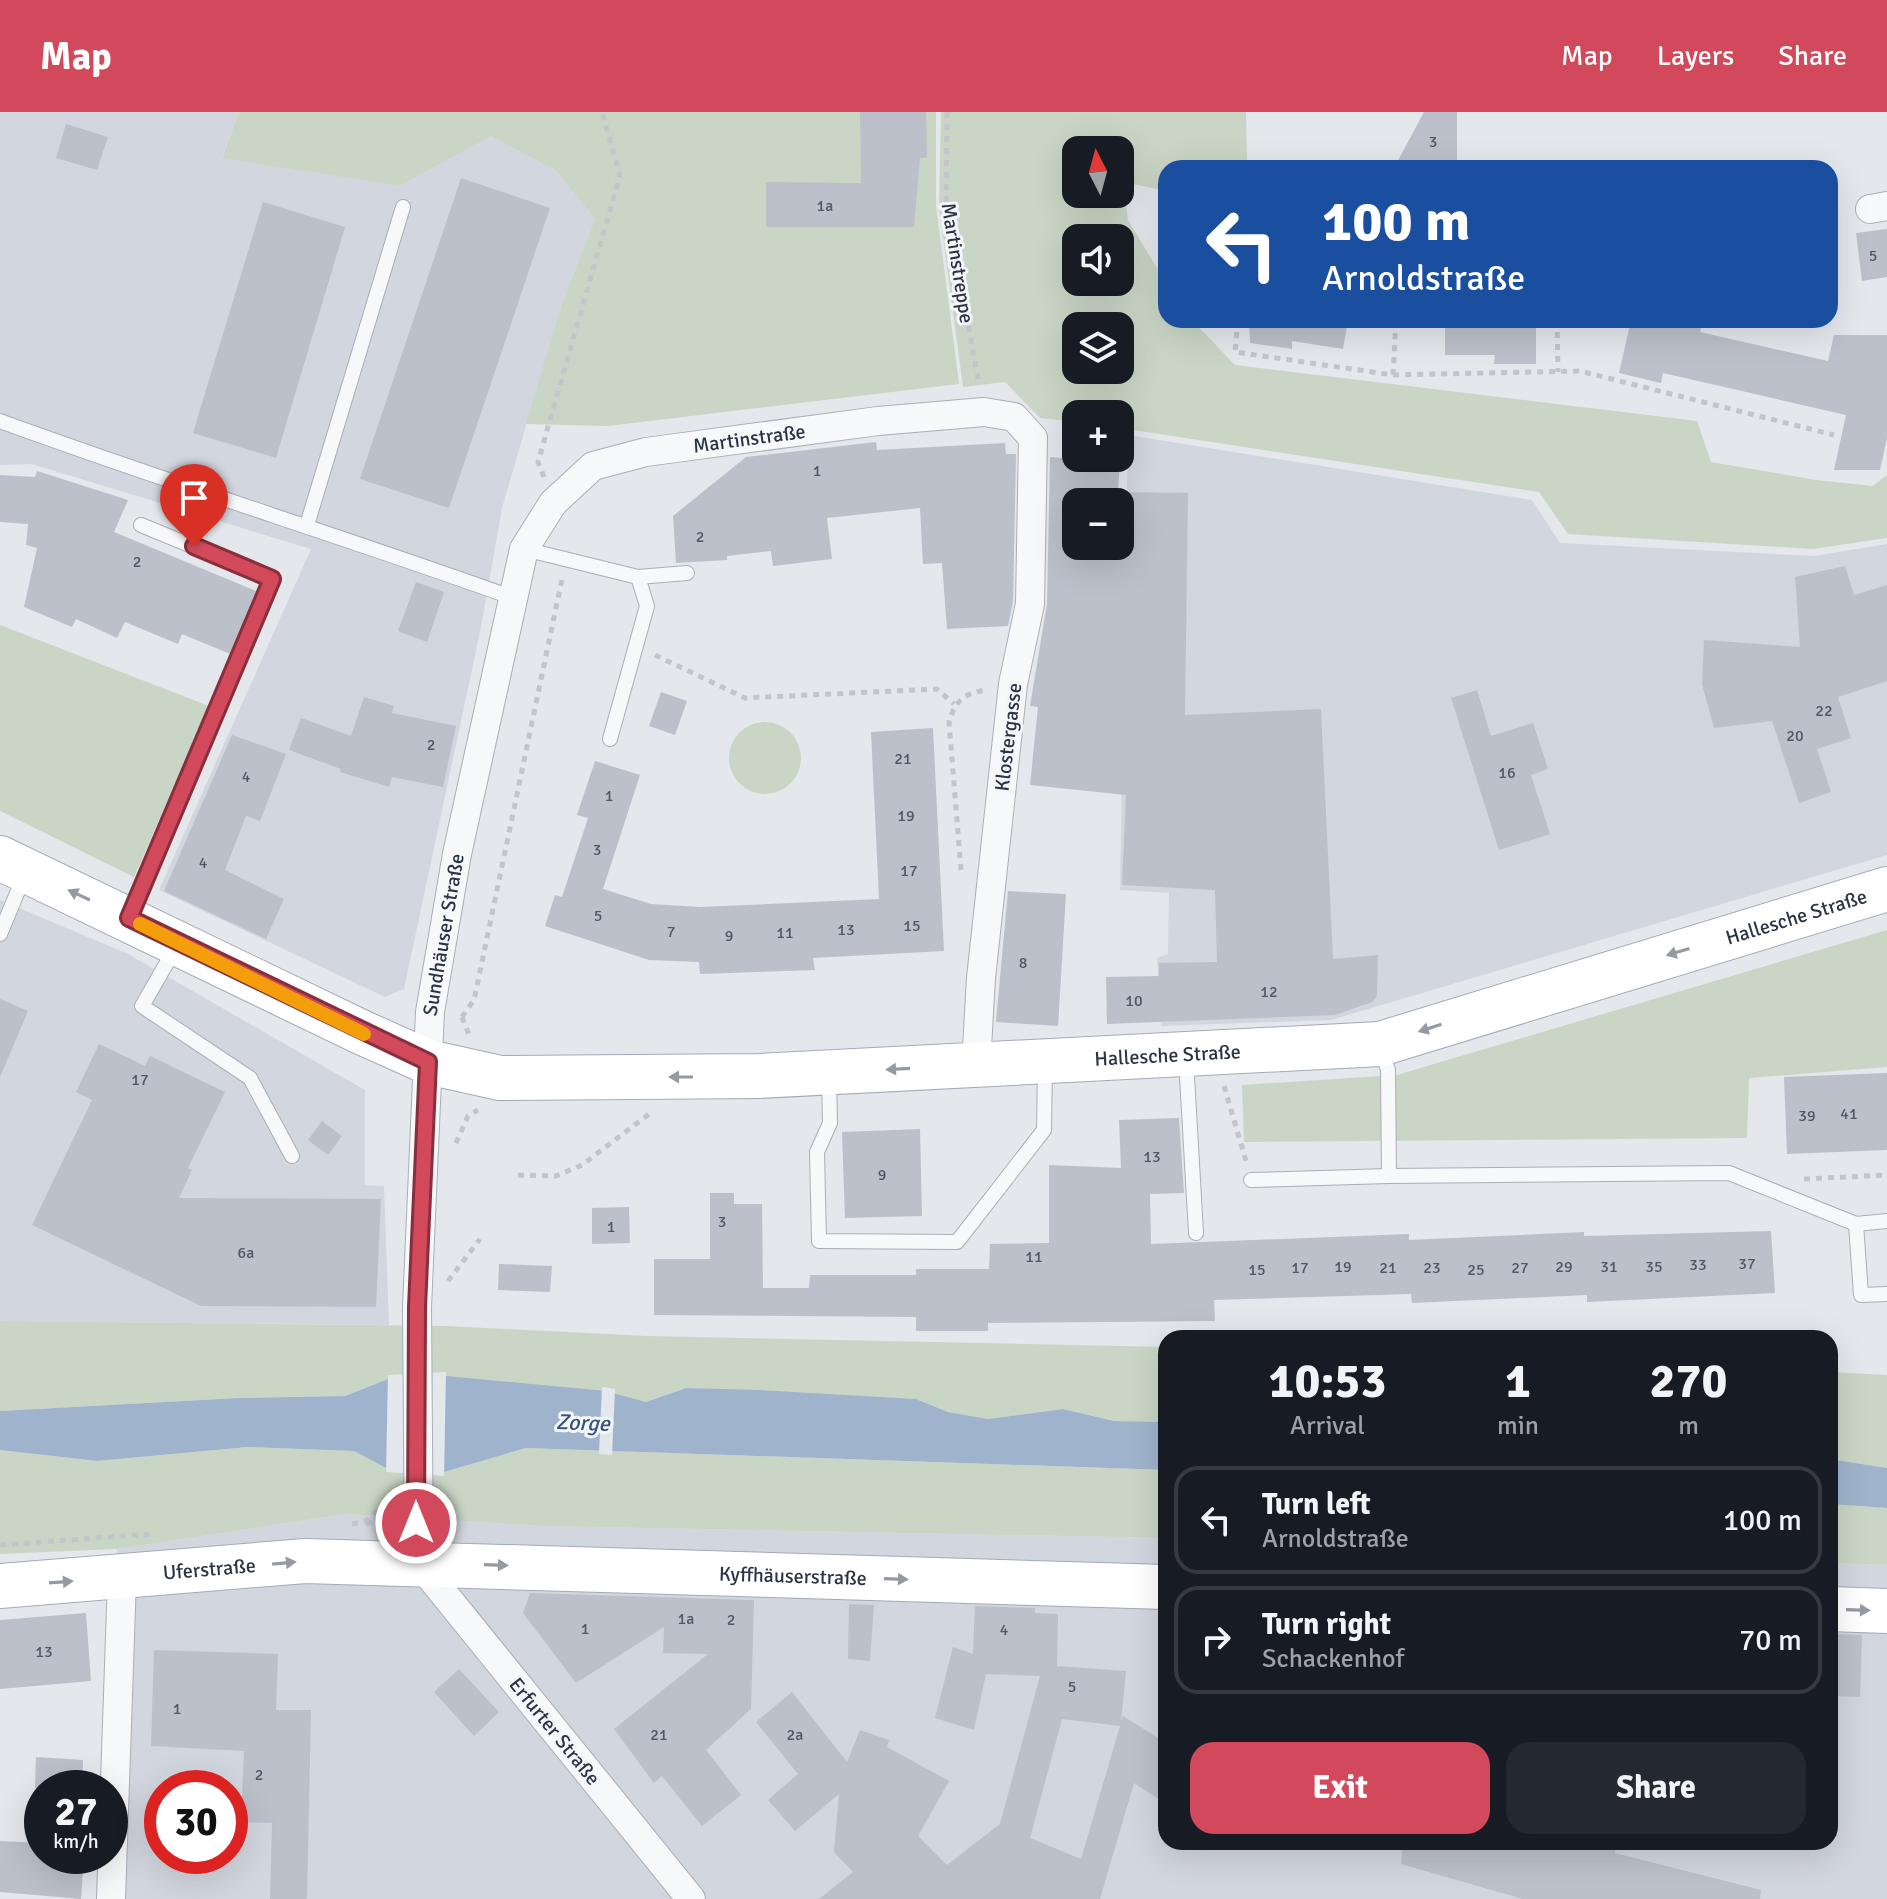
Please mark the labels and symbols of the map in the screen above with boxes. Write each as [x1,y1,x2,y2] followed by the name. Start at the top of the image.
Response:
[1429,132,1437,152] house number: 3
[1062,136,1134,208] north arrow
[817,196,833,216] house number: 1a
[936,201,979,325] street label: Martinstreppe
[1869,246,1877,266] house number: 5
[692,419,807,459] street label: Martinstraße
[813,461,821,481] house number: 1
[160,464,228,546] pin
[696,527,704,547] house number: 2
[133,552,141,572] house number: 2
[989,681,1028,793] street label: Klostergasse
[1815,701,1833,721] house number: 22
[1786,726,1804,746] house number: 20
[427,735,435,755] house number: 2
[894,749,912,769] house number: 21
[1498,763,1516,783] house number: 16
[242,767,251,787] house number: 4
[605,786,613,806] house number: 1
[897,806,915,826] house number: 19
[593,840,601,860] house number: 3
[418,852,470,1018] street label: Sundhäuser Straße
[199,853,208,873] house number: 4
[900,861,918,881] house number: 17
[1723,884,1870,951] street label: Hallesche Straße
[68,888,91,902] one-way arrow
[594,906,602,926] house number: 5
[903,916,921,936] house number: 15
[837,920,855,940] house number: 13
[667,922,675,942] house number: 7
[776,923,794,943] house number: 11
[725,926,733,946] house number: 9
[1666,946,1690,959] one-way arrow
[1019,953,1027,973] house number: 8
[1260,982,1278,1002] house number: 12
[1125,991,1143,1011] house number: 10
[1417,1023,1441,1035] one-way arrow
[1094,1039,1241,1072] street label: Hallesche Straße
[885,1063,910,1076] one-way arrow
[131,1070,149,1090] house number: 17
[668,1071,693,1083] one-way arrow
[1840,1104,1858,1124] house number: 41
[1798,1106,1816,1126] house number: 39
[1143,1147,1161,1167] house number: 13
[878,1165,886,1185] house number: 9
[718,1212,726,1232] house number: 3
[607,1217,615,1237] house number: 1
[238,1243,254,1263] house number: 6a
[1025,1247,1043,1267] house number: 11
[1738,1254,1756,1274] house number: 37
[1689,1255,1707,1275] house number: 33
[1334,1257,1352,1277] house number: 19
[1555,1257,1573,1277] house number: 29
[1600,1257,1618,1277] house number: 31
[1645,1257,1663,1277] house number: 35
[1291,1258,1309,1278] house number: 17
[1379,1258,1397,1278] house number: 21
[1423,1258,1441,1278] house number: 23
[1511,1258,1529,1278] house number: 27
[1248,1260,1266,1280] house number: 15
[1467,1260,1485,1280] house number: 25
[556,1408,611,1437] water label: Zorge
[374,1481,458,1565] position arrow
[162,1553,257,1586] street label: Uferstraße
[272,1556,297,1569] one-way arrow
[484,1559,509,1572] one-way arrow
[718,1562,867,1591] street label: Kyffhäuserstraße
[884,1572,909,1585] one-way arrow
[49,1575,74,1588] one-way arrow
[1846,1604,1872,1617] one-way arrow
[678,1609,694,1629] house number: 1a
[727,1610,735,1630] house number: 2
[581,1619,589,1639] house number: 1
[1000,1620,1009,1640] house number: 4
[35,1642,53,1662] house number: 13
[504,1672,606,1790] street label: Erfurter Straße
[1068,1677,1076,1697] house number: 5
[173,1699,181,1719] house number: 1
[650,1725,668,1745] house number: 21
[787,1725,803,1745] house number: 2a
[255,1765,263,1785] house number: 2
[144,1770,248,1874] speed limit sign: 30

